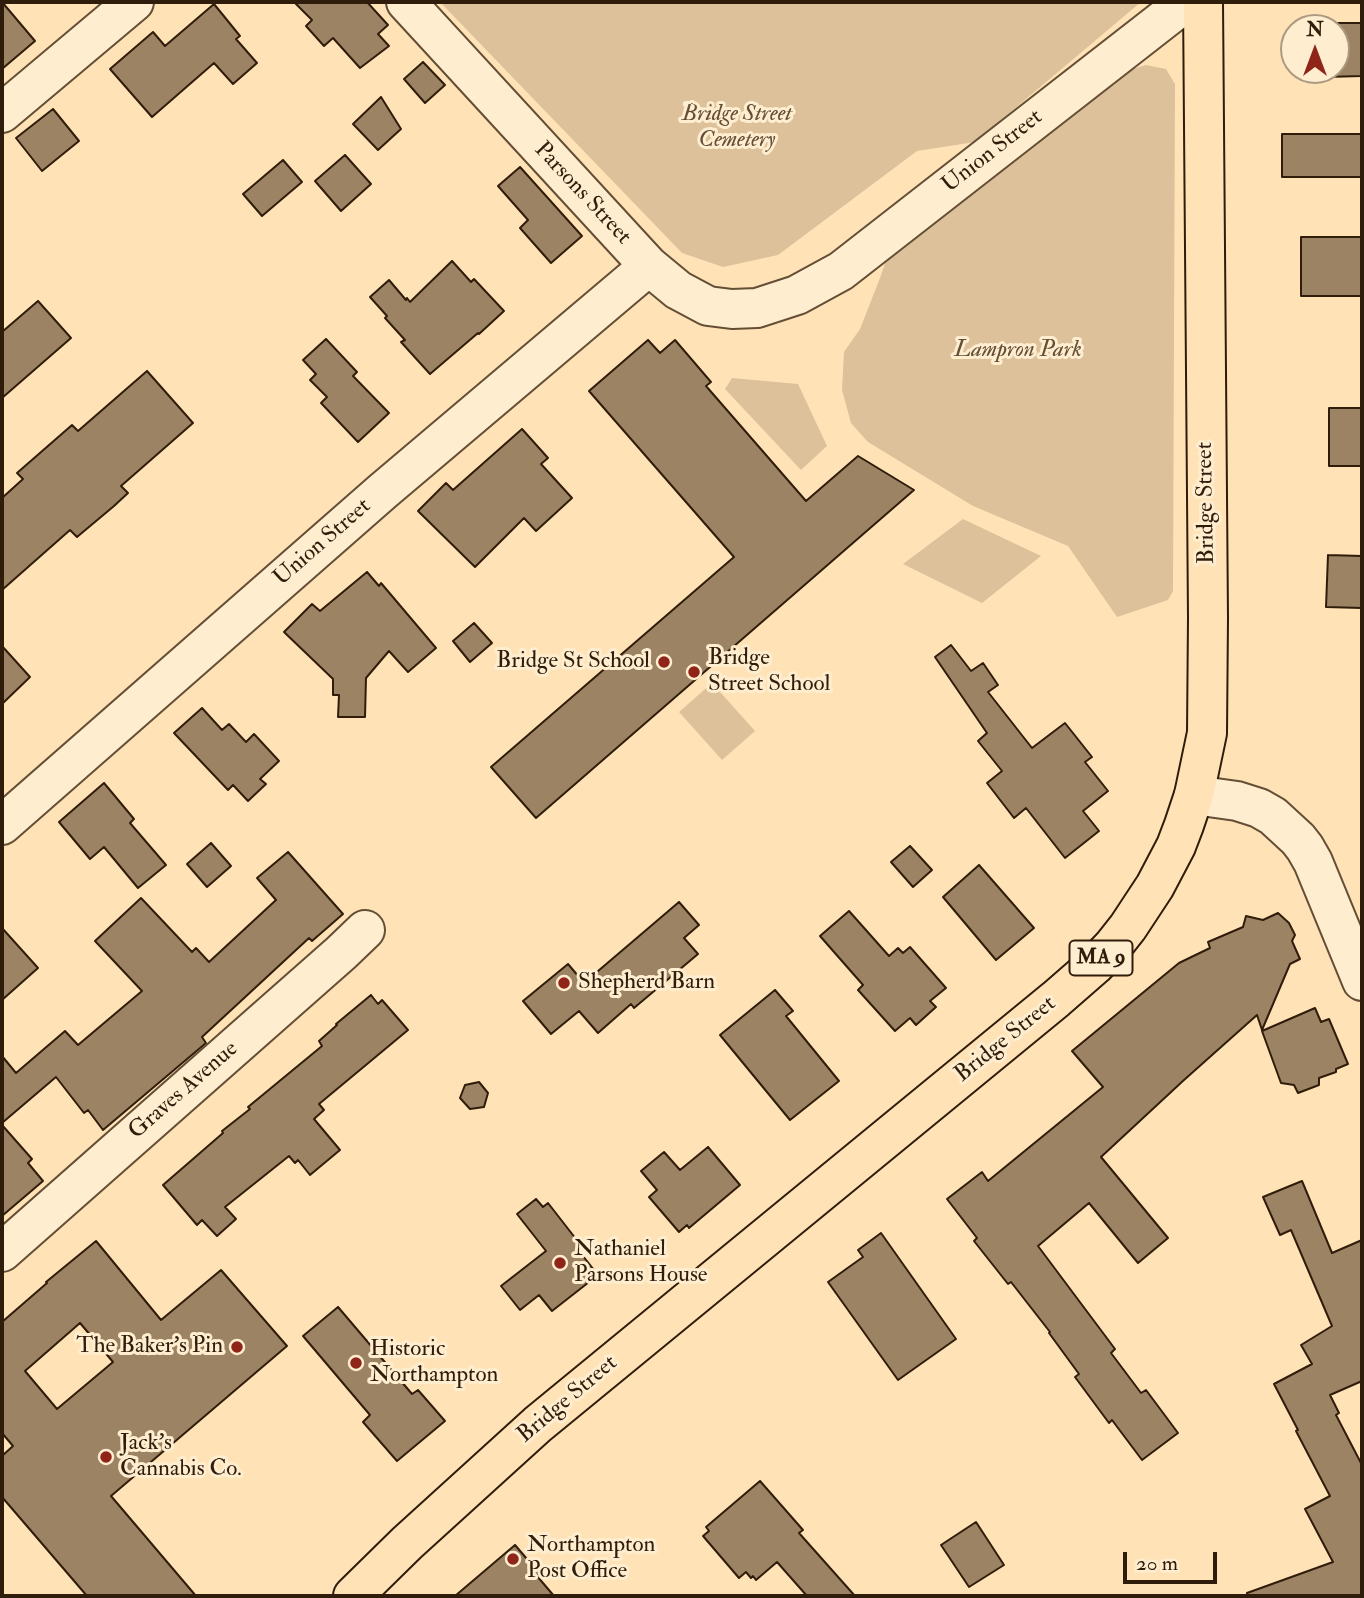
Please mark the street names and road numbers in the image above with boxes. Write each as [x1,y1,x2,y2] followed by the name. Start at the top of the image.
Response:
[937,104,1049,200] street label: Union Street
[528,137,636,251] street label: Parsons Street
[1192,442,1222,564] street label: Bridge Street
[269,493,377,593] street label: Union Street
[1070,940,1132,976] road number: MA 9
[950,991,1062,1089] street label: Bridge Street
[124,1036,244,1146] street label: Graves Avenue
[512,1350,624,1450] street label: Bridge Street

